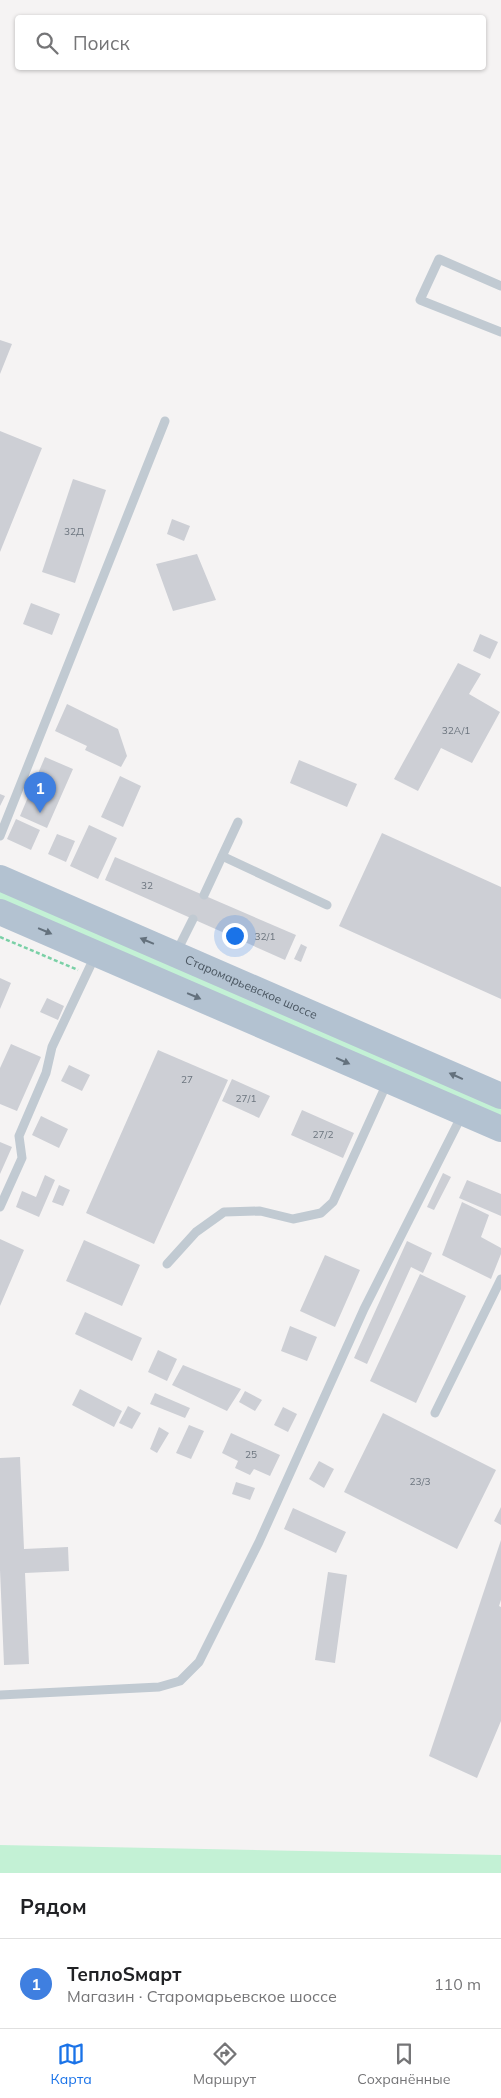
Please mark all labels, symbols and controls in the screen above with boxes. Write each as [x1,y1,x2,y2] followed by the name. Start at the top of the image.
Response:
[15,15,486,70] search box
[33,29,61,57] icon: search
[73,31,130,55] text: Поиск
[64,525,84,538] house number: 32Д
[442,724,470,737] house number: 32А/1
[24,772,56,813] pin: 1
[141,879,153,892] house number: 32
[222,923,248,949] your location
[38,928,52,936] one-way arrow
[255,930,275,943] house number: 32/1
[140,937,154,945] one-way arrow
[183,951,320,1022] street label: Старомарьевское шоссе
[187,992,201,1000] one-way arrow
[336,1057,350,1065] one-way arrow
[449,1072,463,1080] one-way arrow
[181,1073,193,1086] house number: 27
[236,1092,256,1105] house number: 27/1
[313,1128,333,1141] house number: 27/2
[245,1448,257,1461] house number: 25
[410,1475,430,1488] house number: 23/3
[20,1893,87,1919] text: Рядом
[67,1962,182,1986] text: ТеплоSмарт
[31,1974,41,1994] text: 1
[434,1974,481,1994] text: 110 m
[67,1986,337,2006] text: Магазин · Старомарьевское шоссе
[51,2040,92,2088] tab: Карта
[193,2040,256,2088] tab: Маршрут
[357,2040,450,2088] tab: Сохранённые

